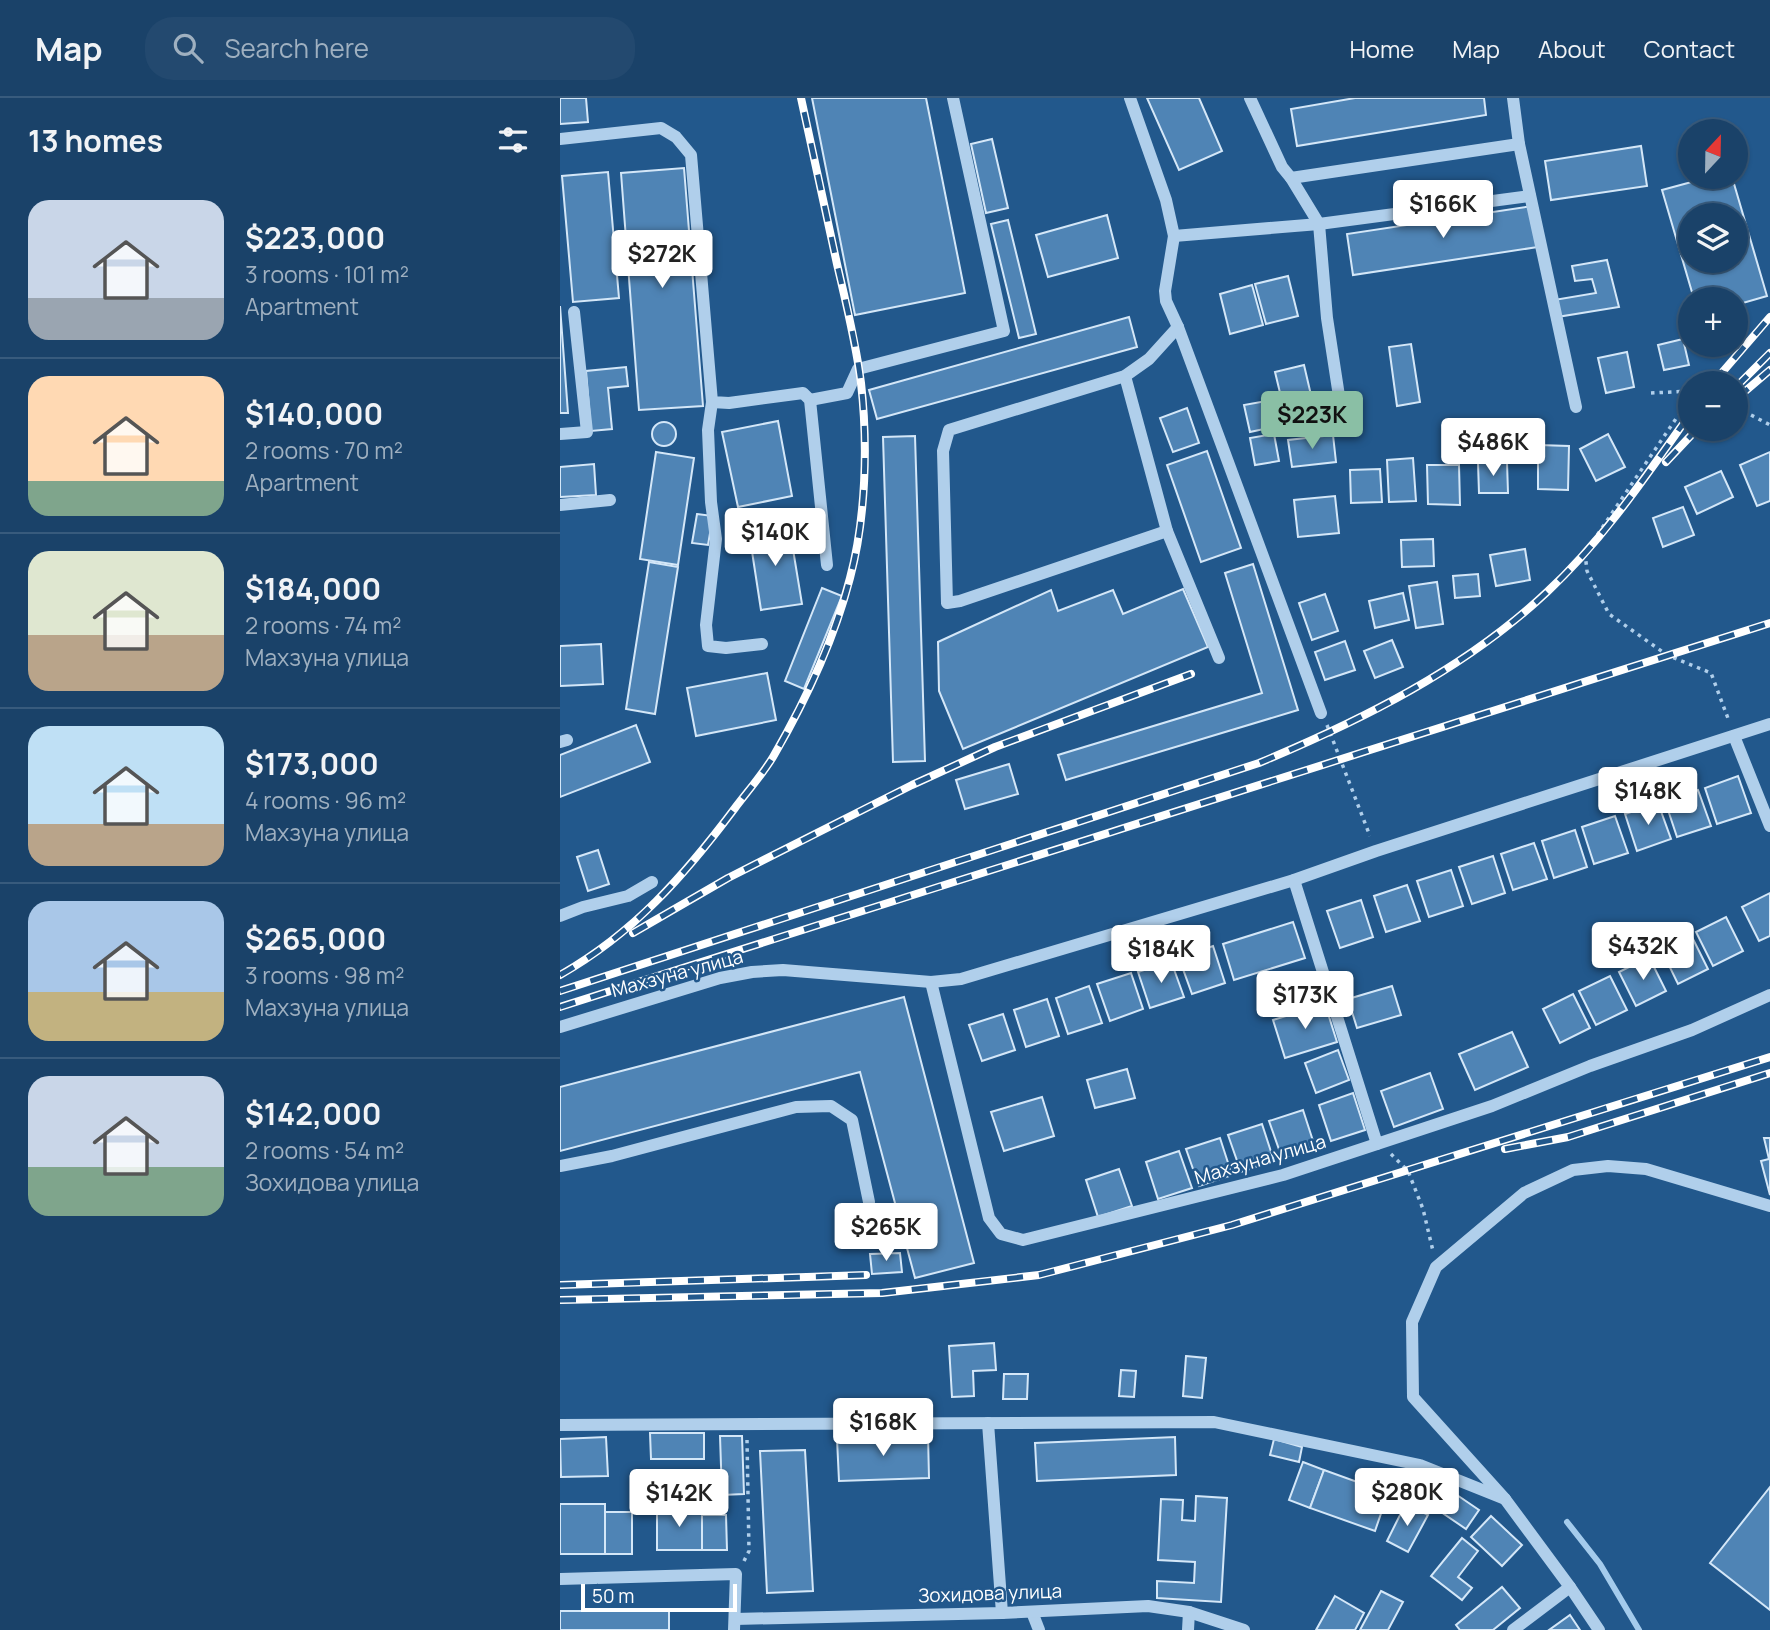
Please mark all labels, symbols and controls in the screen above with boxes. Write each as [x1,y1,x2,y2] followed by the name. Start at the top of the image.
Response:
[145,17,635,80] search box
[35,26,103,71] text: Map
[169,29,207,67] icon: search
[225,30,369,66] text: Search here
[1349,32,1414,65] text: Home
[1452,32,1500,65] text: Map
[1538,32,1606,65] text: About
[1644,32,1735,65] text: Contact
[1678,119,1748,189] north arrow
[1678,119,1748,441] map controls
[28,120,163,161] text: 13 homes
[494,121,532,159] icon: filters
[1394,180,1492,240] pin: $166K
[1409,187,1477,219] text: $166K
[1678,203,1748,273] button: layers
[245,217,385,258] text: $223,000
[84,228,168,312] icon: home
[613,230,711,290] pin: $272K
[628,237,697,269] text: $272K
[245,258,409,290] text: 3 rooms · 101 m²
[1678,287,1748,357] button: +
[245,290,359,322] text: Apartment
[1678,371,1748,441] button: −
[1263,392,1361,451] pin: $223K
[245,393,383,434] text: $140,000
[1277,398,1347,430] text: $223K
[84,404,168,488] icon: home
[1444,418,1542,478] pin: $486K
[1457,425,1529,457] text: $486K
[245,434,403,466] text: 2 rooms · 70 m²
[245,466,359,498] text: Apartment
[726,508,824,568] pin: $140K
[741,515,809,547] text: $140K
[245,568,381,609] text: $184,000
[84,579,168,663] icon: home
[245,609,401,641] text: 2 rooms · 74 m²
[245,641,409,673] text: Махзуна улица
[245,743,379,784] text: $173,000
[84,754,168,838] icon: home
[1599,768,1697,827] pin: $148K
[1614,774,1682,806] text: $148K
[245,784,406,816] text: 4 rooms · 96 m²
[245,816,409,848] text: Махзуна улица
[245,918,386,959] text: $265,000
[1594,922,1692,982] pin: $432K
[1112,926,1210,985] pin: $184K
[84,929,168,1013] icon: home
[1608,929,1678,961] text: $432K
[1127,932,1195,964] text: $184K
[608,943,746,1003] street label: Махзуна улица
[245,959,405,991] text: 3 rooms · 98 m²
[1256,972,1354,1031] pin: $173K
[1272,978,1338,1010] text: $173K
[245,991,409,1023] text: Махзуна улица
[245,1093,381,1134] text: $142,000
[84,1104,168,1188] icon: home
[1191,1128,1329,1190] street label: Махзуна улица
[245,1134,404,1166] text: 2 rooms · 54 m²
[245,1166,419,1198] text: Зохидова улица
[837,1204,935,1263] pin: $265K
[851,1210,921,1242] text: $265K
[834,1398,932,1458] pin: $168K
[849,1405,917,1437] text: $168K
[1358,1468,1456,1528] pin: $280K
[630,1470,728,1529] pin: $142K
[1371,1475,1443,1507] text: $280K
[645,1476,713,1508] text: $142K
[918,1577,1062,1609] street label: Зохидова улица
[581,1581,737,1613] scale bar
[592,1583,634,1609] text: 50 m

